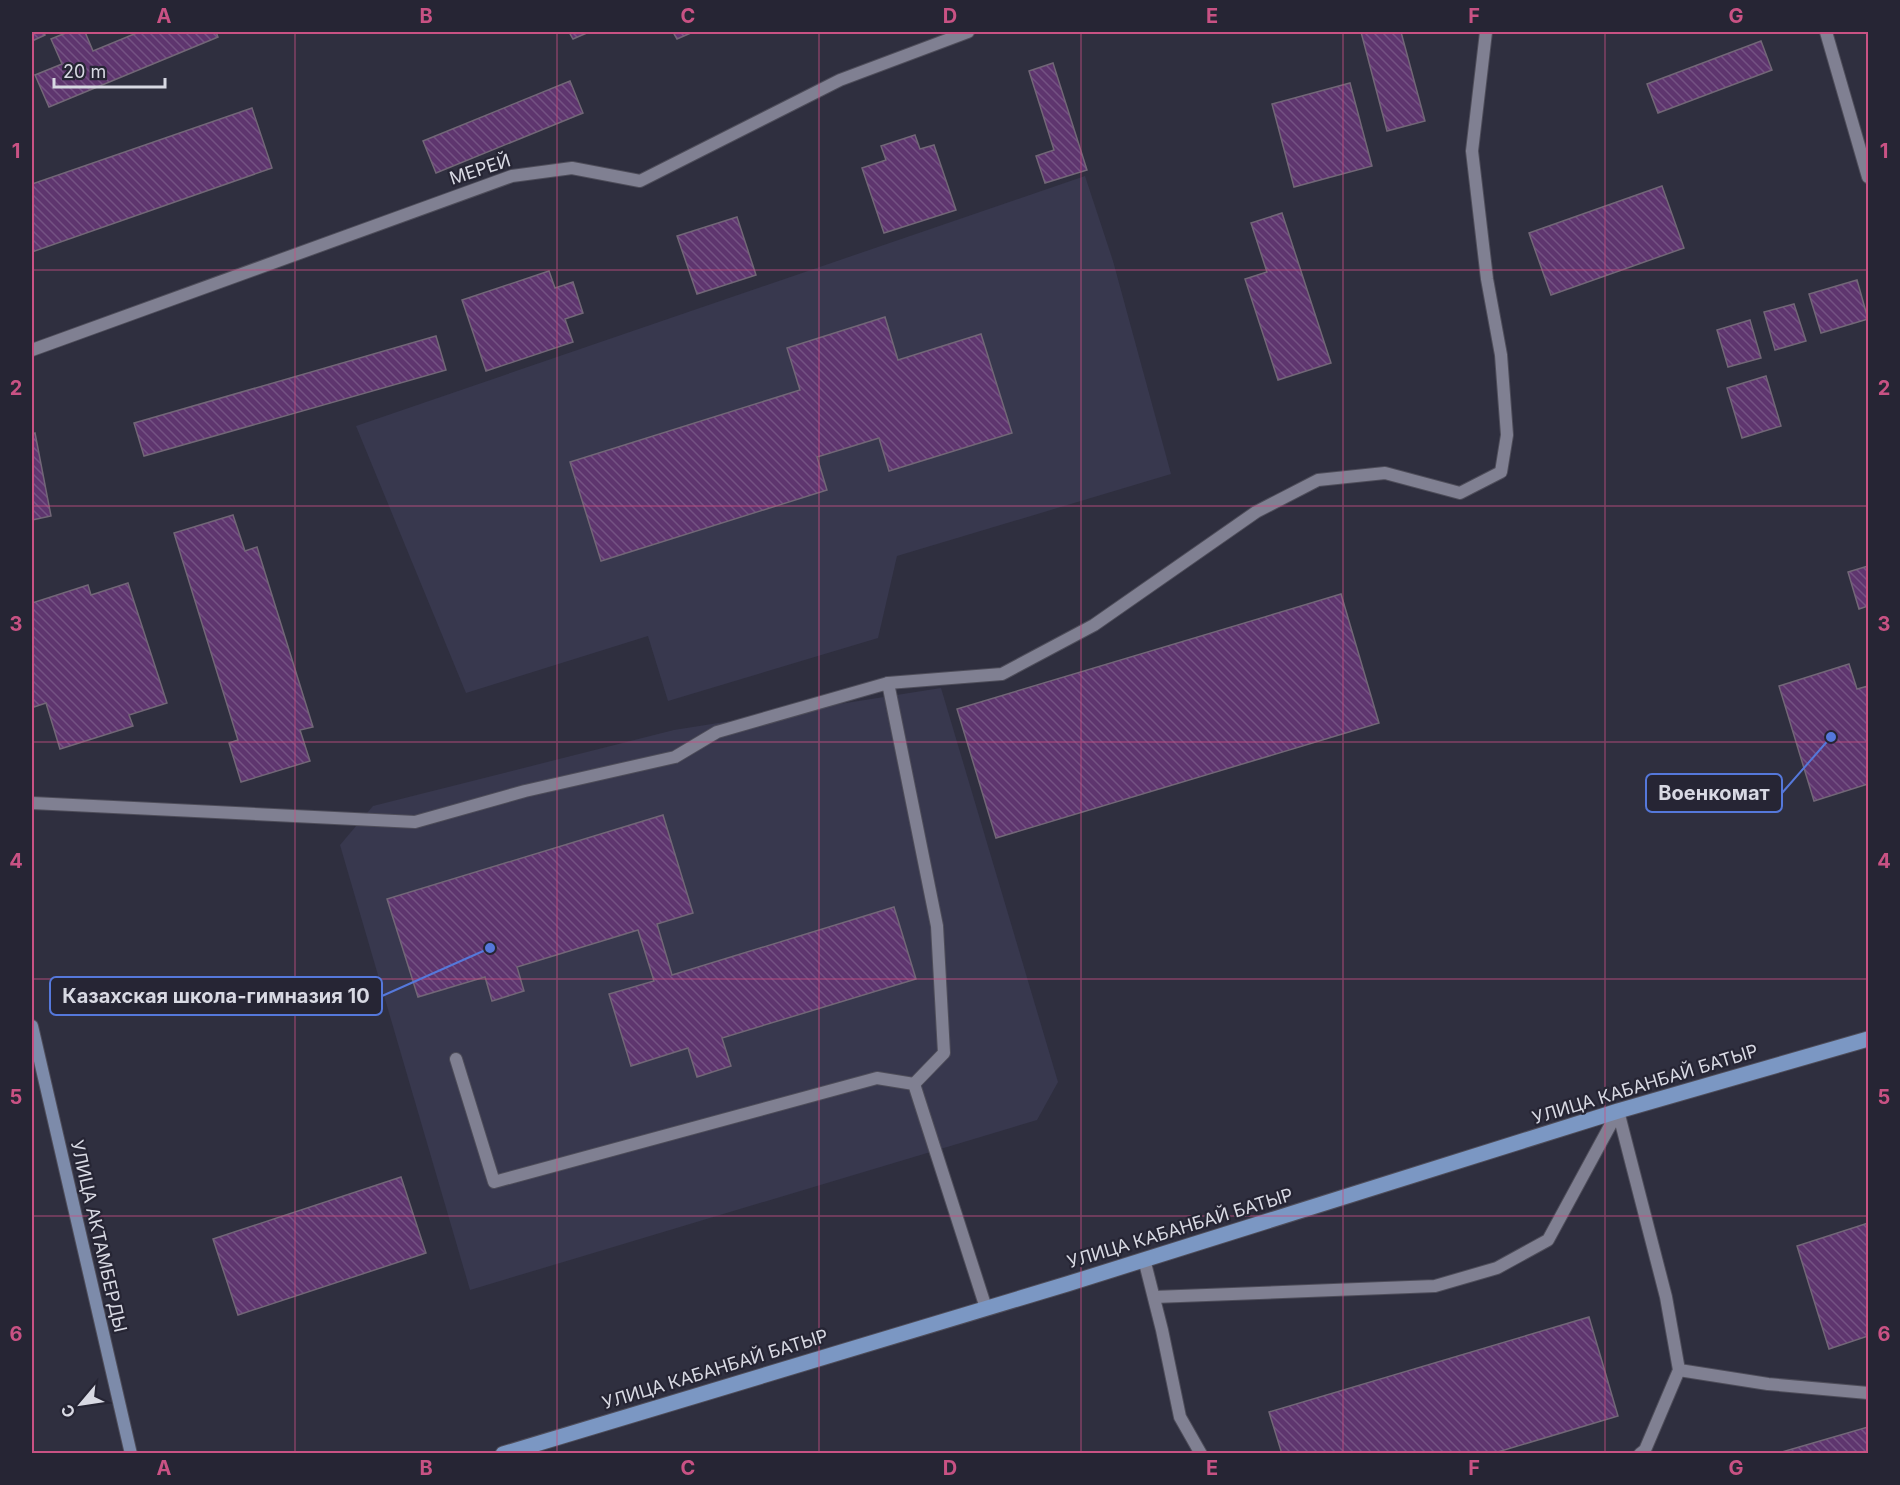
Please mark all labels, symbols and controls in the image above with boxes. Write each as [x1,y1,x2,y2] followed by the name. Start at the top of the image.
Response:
[157,4,172,28] text: A
[419,4,433,28] text: B
[681,4,695,28] text: C
[943,4,957,28] text: D
[1206,4,1218,28] text: E
[1468,4,1480,28] text: F
[1728,4,1744,28] text: G
[54,51,165,89] scale bar
[63,61,106,82] text: 20 m
[12,139,20,163] text: 1
[1880,139,1888,163] text: 1
[447,148,513,189] street label: МЕРЕЙ
[10,376,22,400] text: 2
[1878,376,1890,400] text: 2
[10,612,22,636] text: 3
[1878,612,1890,636] text: 3
[1646,774,1782,812] callout: Военкомат
[1658,781,1770,805] text: Военкомат
[9,849,23,873] text: 4
[1877,849,1891,873] text: 4
[50,977,382,1015] callout: Казахская школа-гимназия 10
[62,984,370,1008] text: Казахская школа-гимназия 10
[1529,1039,1760,1128] street label: УЛИЦА КАБАНБАЙ БАТЫР
[10,1085,22,1109] text: 5
[1878,1085,1890,1109] text: 5
[67,1138,131,1334] street label: УЛИЦА АКТАМБЕРДЫ
[1064,1183,1295,1272] street label: УЛИЦА КАБАНБАЙ БАТЫР
[10,1322,23,1346] text: 6
[1878,1322,1891,1346] text: 6
[599,1324,830,1413] street label: УЛИЦА КАБАНБАЙ БАТЫР
[51,1374,111,1434] north arrow
[56,1401,79,1421] text: С
[157,1456,172,1480] text: A
[419,1456,433,1480] text: B
[681,1456,695,1480] text: C
[943,1456,957,1480] text: D
[1206,1456,1218,1480] text: E
[1468,1456,1480,1480] text: F
[1728,1456,1744,1480] text: G

